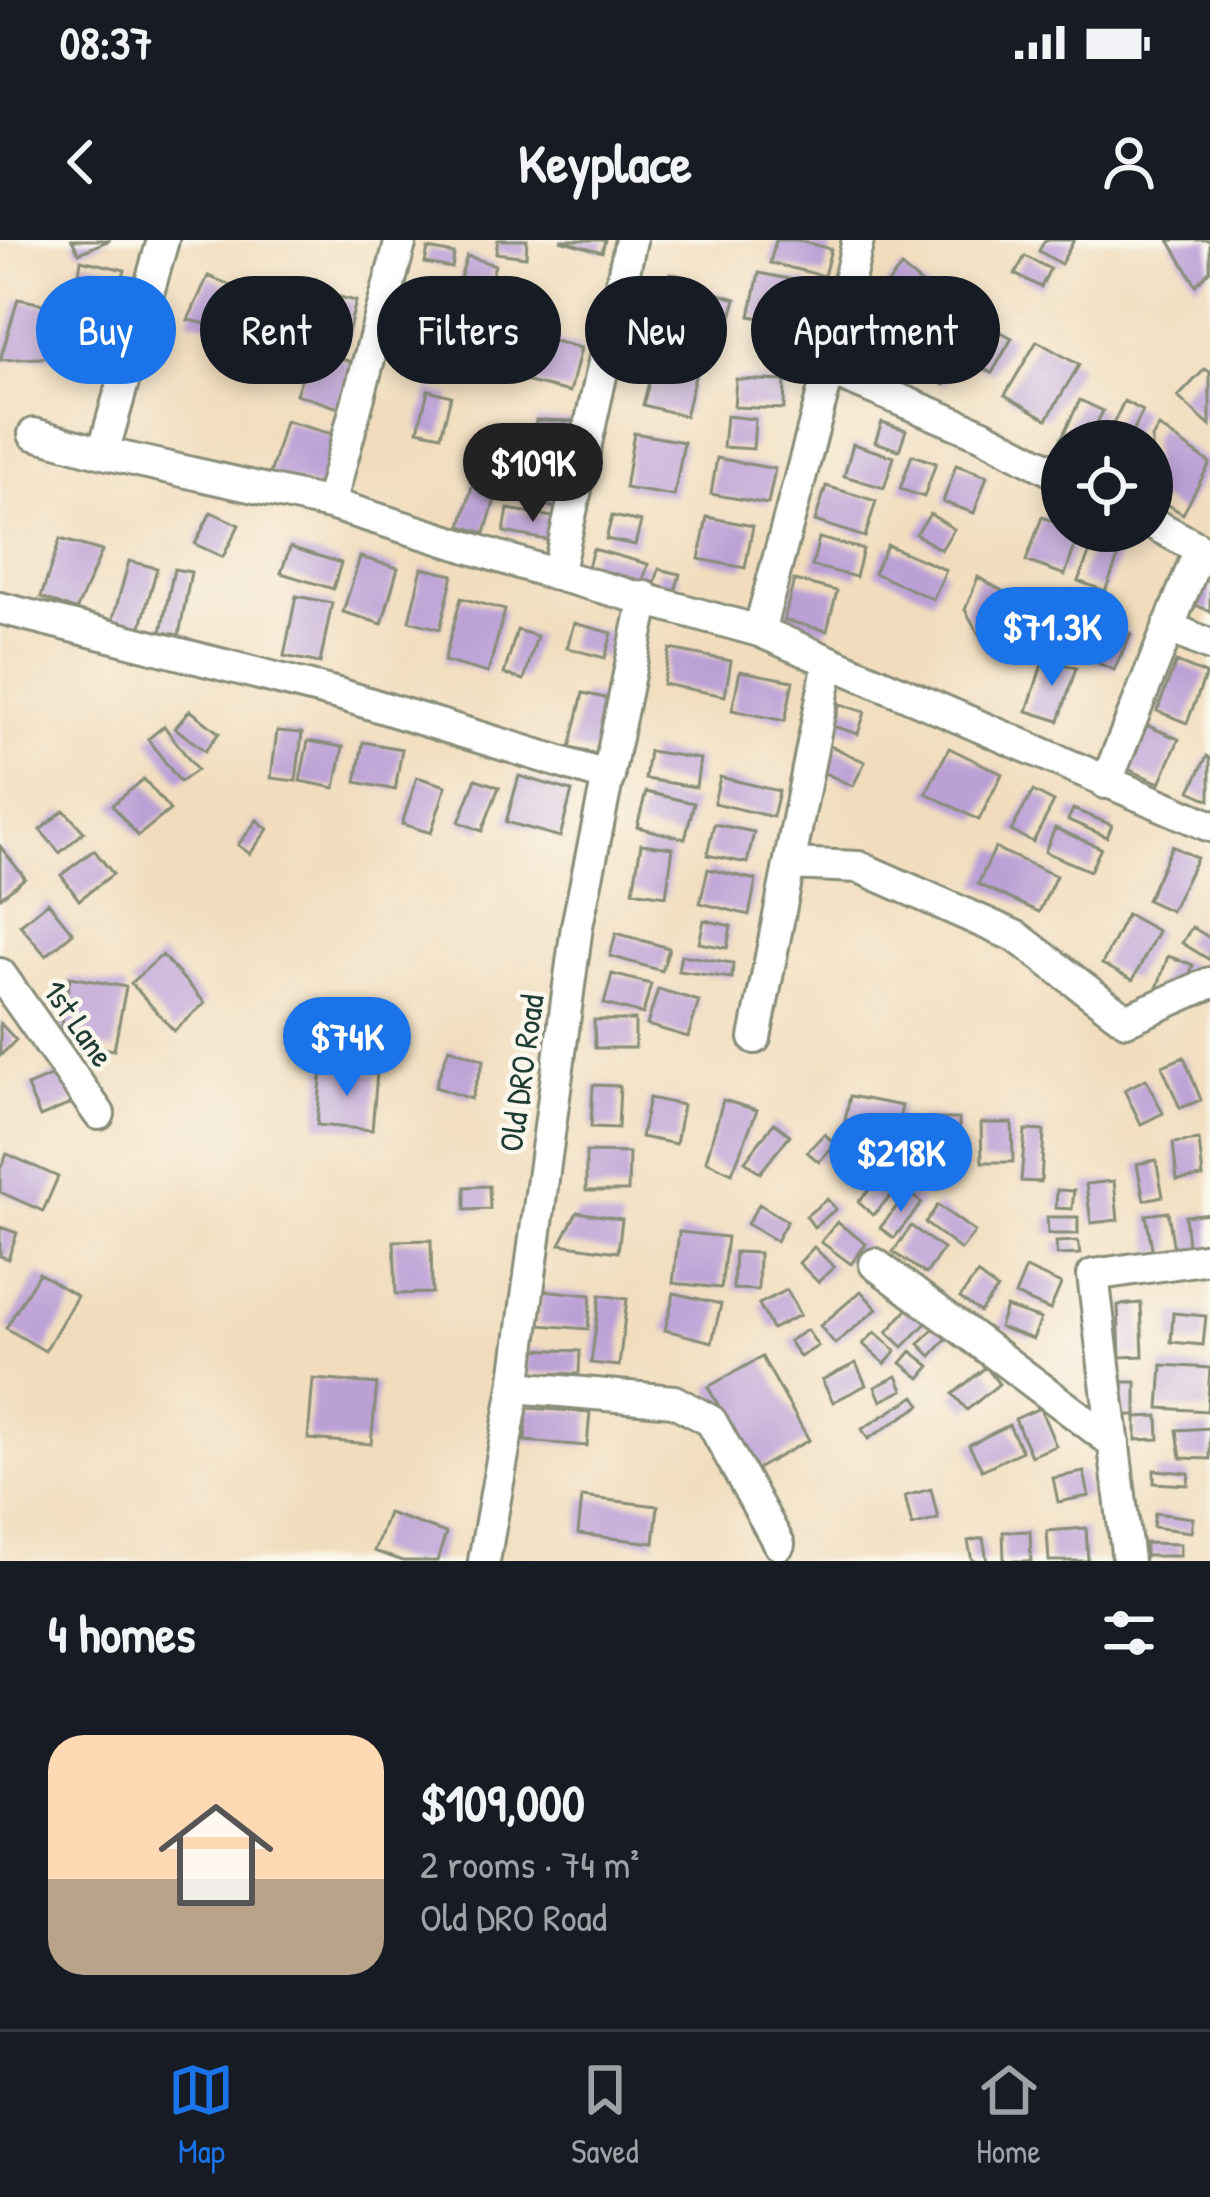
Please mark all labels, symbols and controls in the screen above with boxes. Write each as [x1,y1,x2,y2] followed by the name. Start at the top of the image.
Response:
[60,12,153,73] text: 08:37
[518,126,692,199] text: Keyplace
[48,129,114,195] icon: back
[1096,129,1162,195] icon: person
[36,276,176,384] chip: Buy
[200,276,353,384] chip: Rent
[377,276,561,384] chip: Filters
[585,276,727,384] chip: New
[751,276,1000,384] chip: Apartment
[1041,420,1173,552] map controls
[1041,420,1173,552] button: locate
[449,423,617,525] pin: $109K
[490,435,576,488] text: $109K
[954,587,1150,689] pin: $71.3K
[1002,599,1102,652] text: $71.3K
[33,971,125,1075] street label: 1st Lane
[488,991,554,1154] street label: Old DRO Road
[276,997,418,1099] pin: $74K
[310,1009,384,1062] text: $74K
[817,1113,985,1215] pin: $218K
[856,1125,946,1178] text: $218K
[48,1599,195,1668] text: 4 homes
[1096,1600,1162,1666] icon: filters
[420,1768,585,1837] text: $109,000
[144,1783,288,1927] icon: home
[420,1837,639,1890] text: 2 rooms · 74 m²
[420,1890,607,1943] text: Old DRO Road
[168,2057,234,2173] tab: Map
[571,2057,639,2173] tab: Saved
[976,2057,1042,2173] tab: Home

